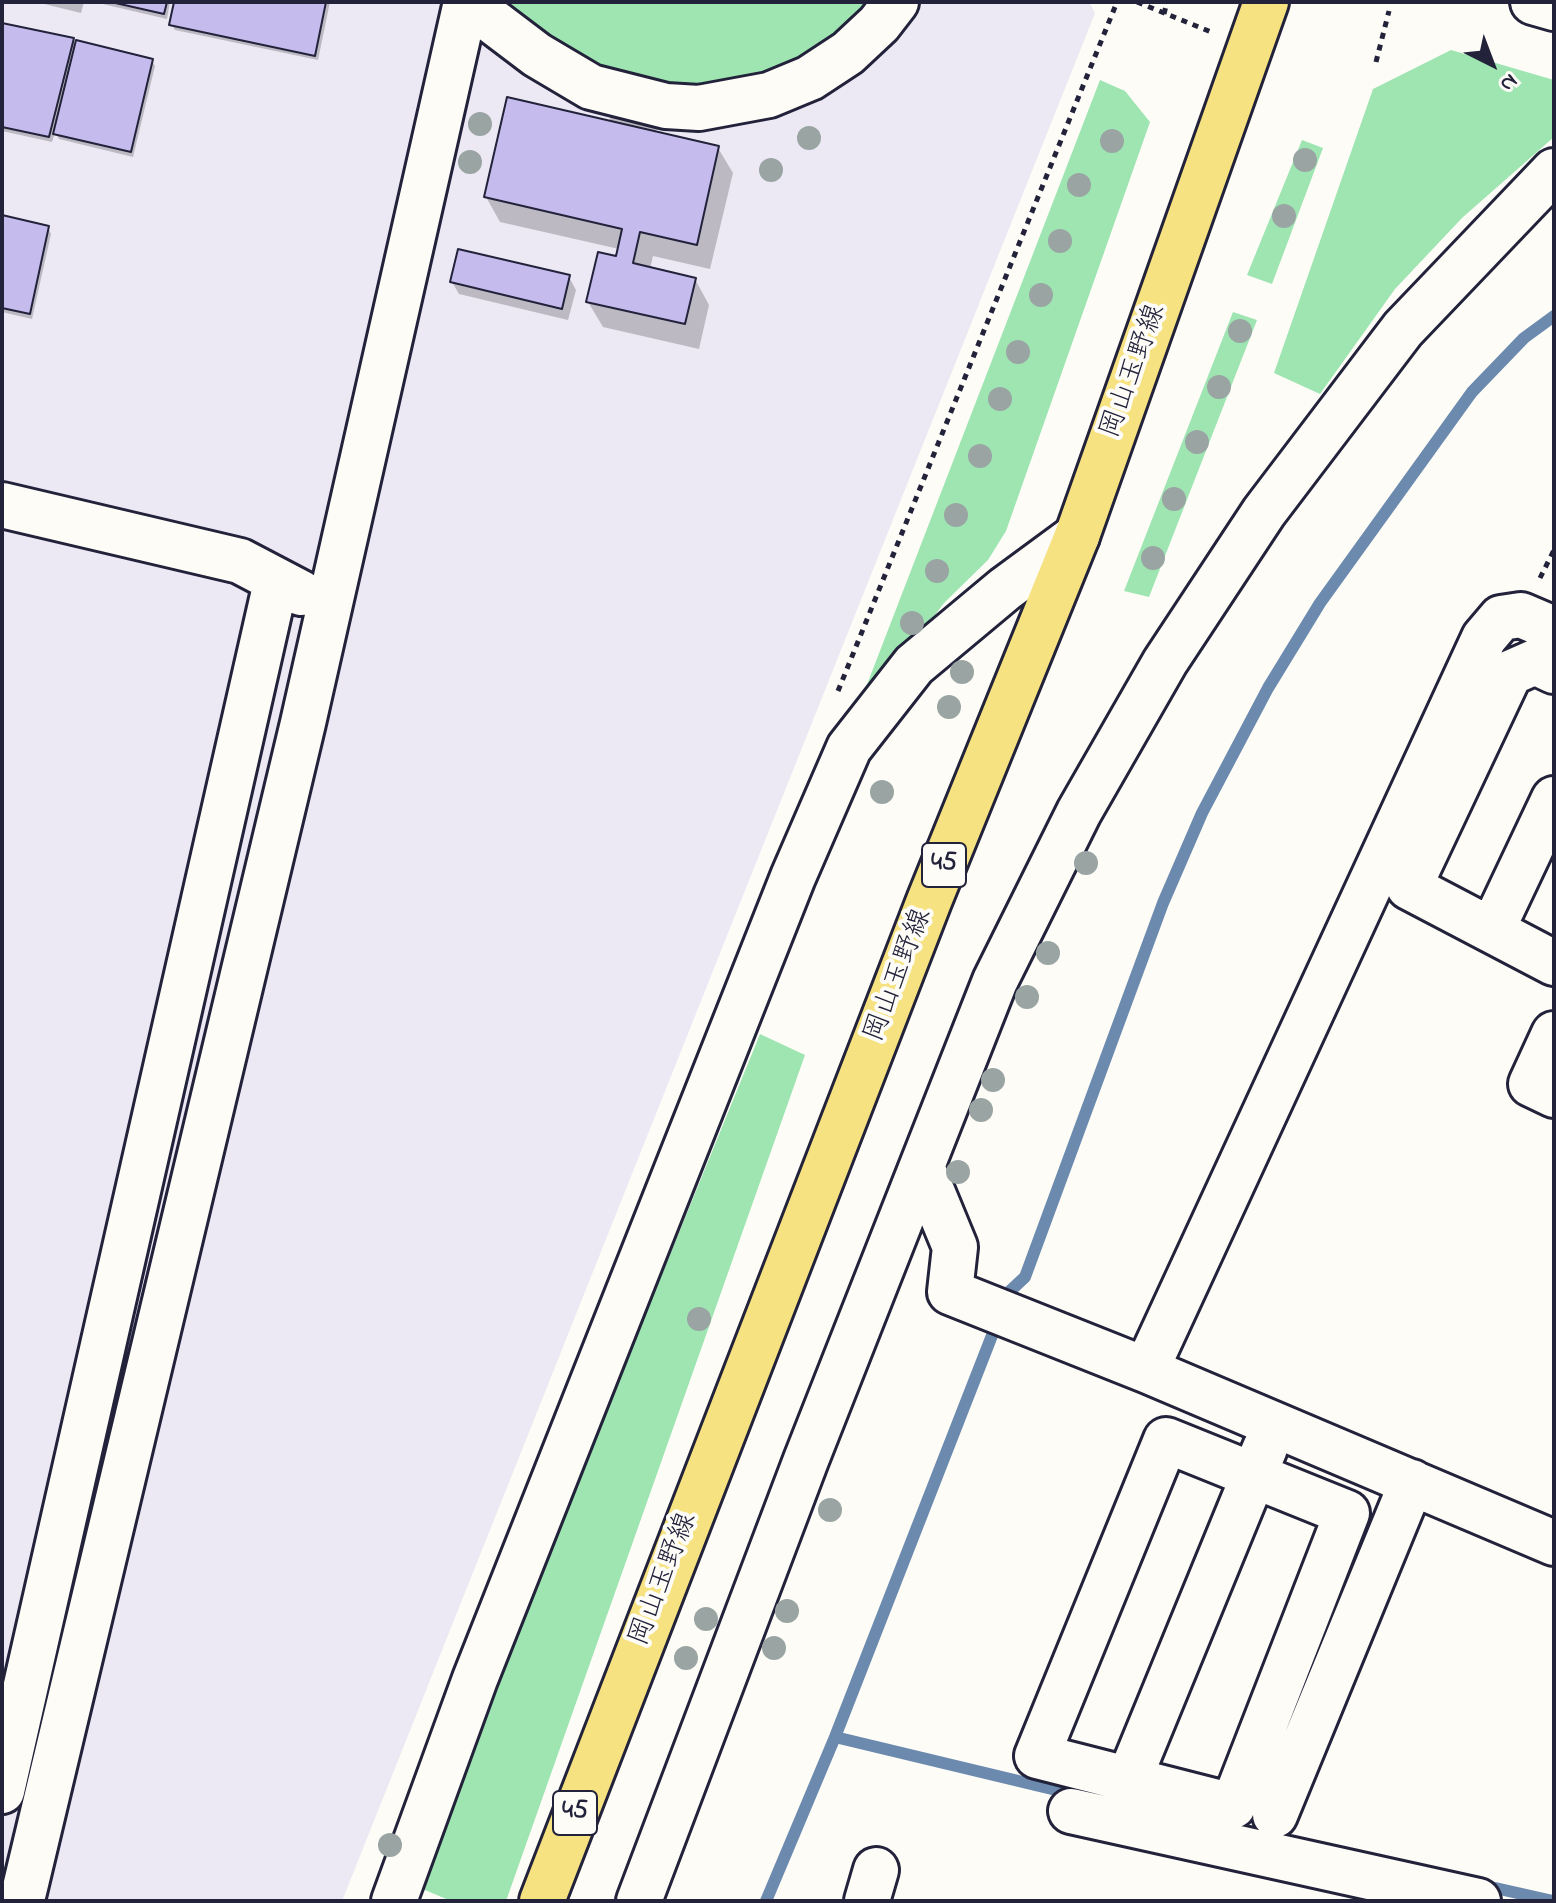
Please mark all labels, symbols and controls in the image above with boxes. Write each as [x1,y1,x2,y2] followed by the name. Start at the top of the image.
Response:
[1452,24,1532,104] north arrow
[1492,65,1524,99] text: N
[1095,300,1175,444] street label: 岡山玉野線
[922,843,966,887] road number: 45
[859,905,941,1047] street label: 岡山玉野線
[624,1509,706,1651] street label: 岡山玉野線
[553,1791,597,1835] road number: 45

